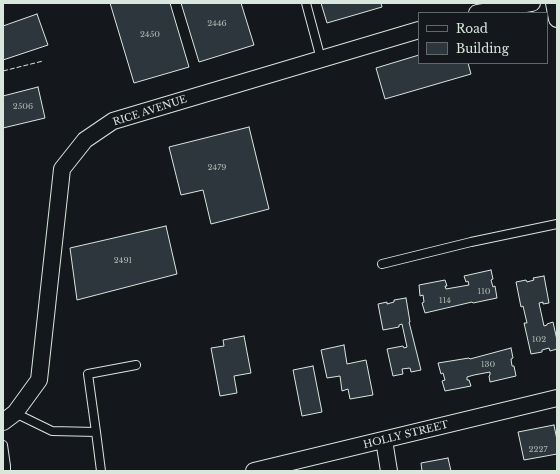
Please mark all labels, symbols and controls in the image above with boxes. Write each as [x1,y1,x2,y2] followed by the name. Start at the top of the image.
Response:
[418,12,548,64] legend
[207,19,227,29] house number: 2446
[456,21,488,36] text: Road
[140,30,160,40] house number: 2450
[456,41,509,56] text: Building
[112,93,188,129] street label: RICE AVENUE
[13,102,33,112] house number: 2506
[208,163,226,173] house number: 2479
[114,256,132,266] house number: 2491
[478,287,490,297] house number: 110
[439,296,451,306] house number: 114
[532,335,546,345] house number: 102
[481,360,495,370] house number: 130
[362,419,450,451] street label: HOLLY STREET
[529,445,547,455] house number: 2227

